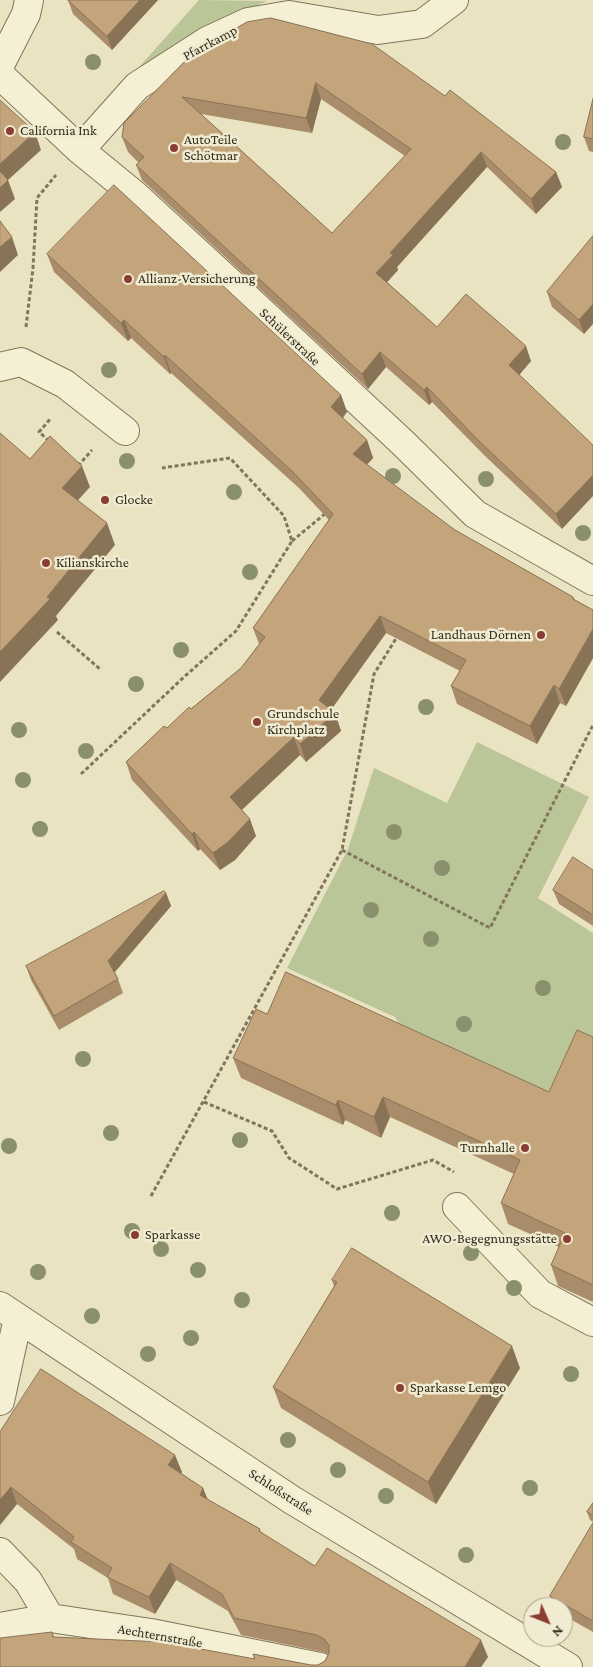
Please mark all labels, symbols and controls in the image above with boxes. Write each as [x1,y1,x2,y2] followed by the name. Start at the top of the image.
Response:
[180,22,240,64] street label: Pfarrkamp
[20,123,97,139] place label: California Ink
[4,125,16,137] marker: California Ink
[184,132,238,164] place label: AutoTeile Schötmar
[168,142,180,154] marker: AutoTeile Schötmar
[138,271,255,287] place label: Allianz-Versicherung
[122,273,134,285] marker: Allianz-Versicherung
[256,305,324,369] street label: Schülerstraße
[115,492,153,508] place label: Glocke
[99,494,111,506] marker: Glocke
[56,555,129,571] place label: Kilianskirche
[40,557,52,569] marker: Kilianskirche
[431,627,531,643] place label: Landhaus Dörnen
[535,629,547,641] marker: Landhaus Dörnen
[267,706,339,739] place label: Grundschule Kirchplatz
[251,716,263,728] marker: Grundschule Kirchplatz
[460,1140,515,1156] place label: Turnhalle
[519,1142,531,1154] marker: Turnhalle
[145,1227,200,1243] place label: Sparkasse
[129,1229,141,1241] marker: Sparkasse
[422,1231,557,1247] place label: AWO-Begegnungsstätte
[561,1233,573,1245] marker: AWO-Begegnungsstätte
[410,1380,506,1396] place label: Sparkasse Lemgo
[394,1382,406,1394] marker: Sparkasse Lemgo
[246,1465,316,1519] street label: Schloßstraße
[523,1597,573,1647] north arrow
[116,1620,204,1652] street label: Aechternstraße
[549,1623,567,1641] text: N

